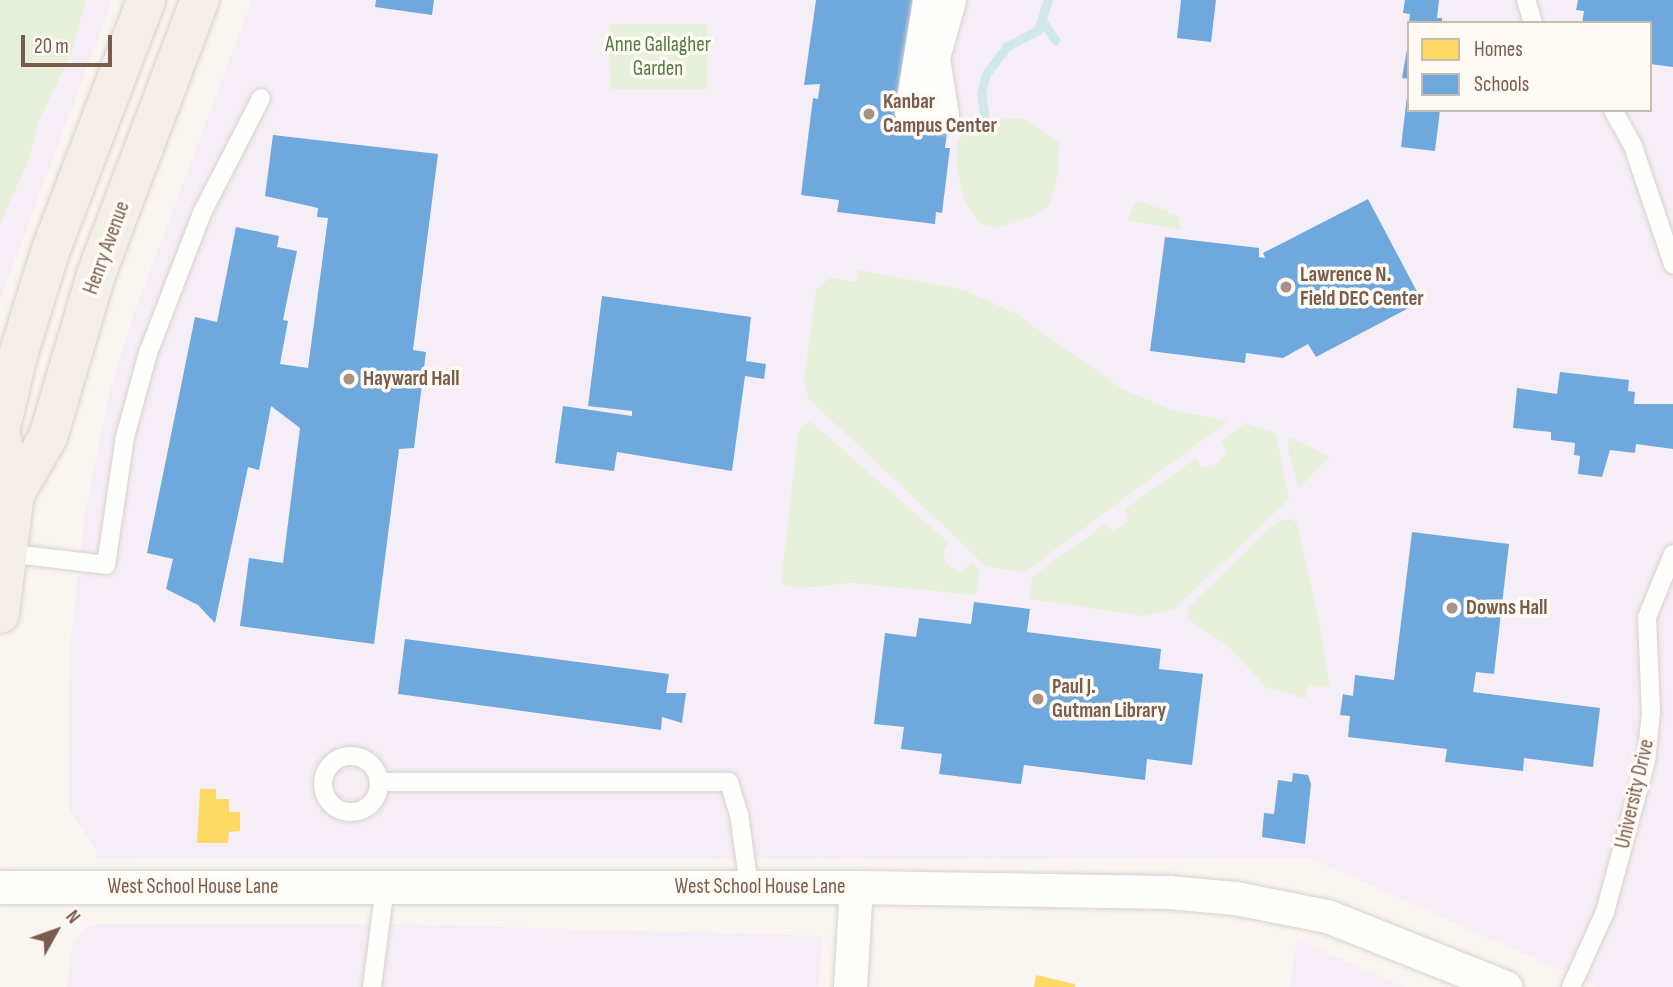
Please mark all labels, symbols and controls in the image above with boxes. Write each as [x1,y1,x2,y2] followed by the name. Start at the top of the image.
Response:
[24,21,116,65] scale bar
[1407,21,1652,112] legend
[605,32,711,82] park label: Anne Gallagher Garden
[34,34,69,59] text: 20 m
[1474,37,1523,62] text: Homes
[1474,72,1529,97] text: Schools
[883,89,997,139] place label: Kanbar Campus Center
[861,106,877,122] marker: Kanbar Campus Center
[79,198,135,298] street label: Henry Avenue
[1300,262,1424,312] place label: Lawrence N. Field DEC Center
[1278,279,1294,295] marker: Lawrence N. Field DEC Center
[363,366,459,392] place label: Hayward Hall
[341,371,357,387] marker: Hayward Hall
[1466,595,1548,621] place label: Downs Hall
[1444,600,1460,616] marker: Downs Hall
[1052,674,1166,724] place label: Paul J. Gutman Library
[1030,691,1046,707] marker: Paul J. Gutman Library
[1610,737,1660,851] street label: University Drive
[108,874,278,900] street label: West School House Lane
[675,874,845,900] street label: West School House Lane
[21,896,91,966] north arrow
[60,906,85,928] text: N

